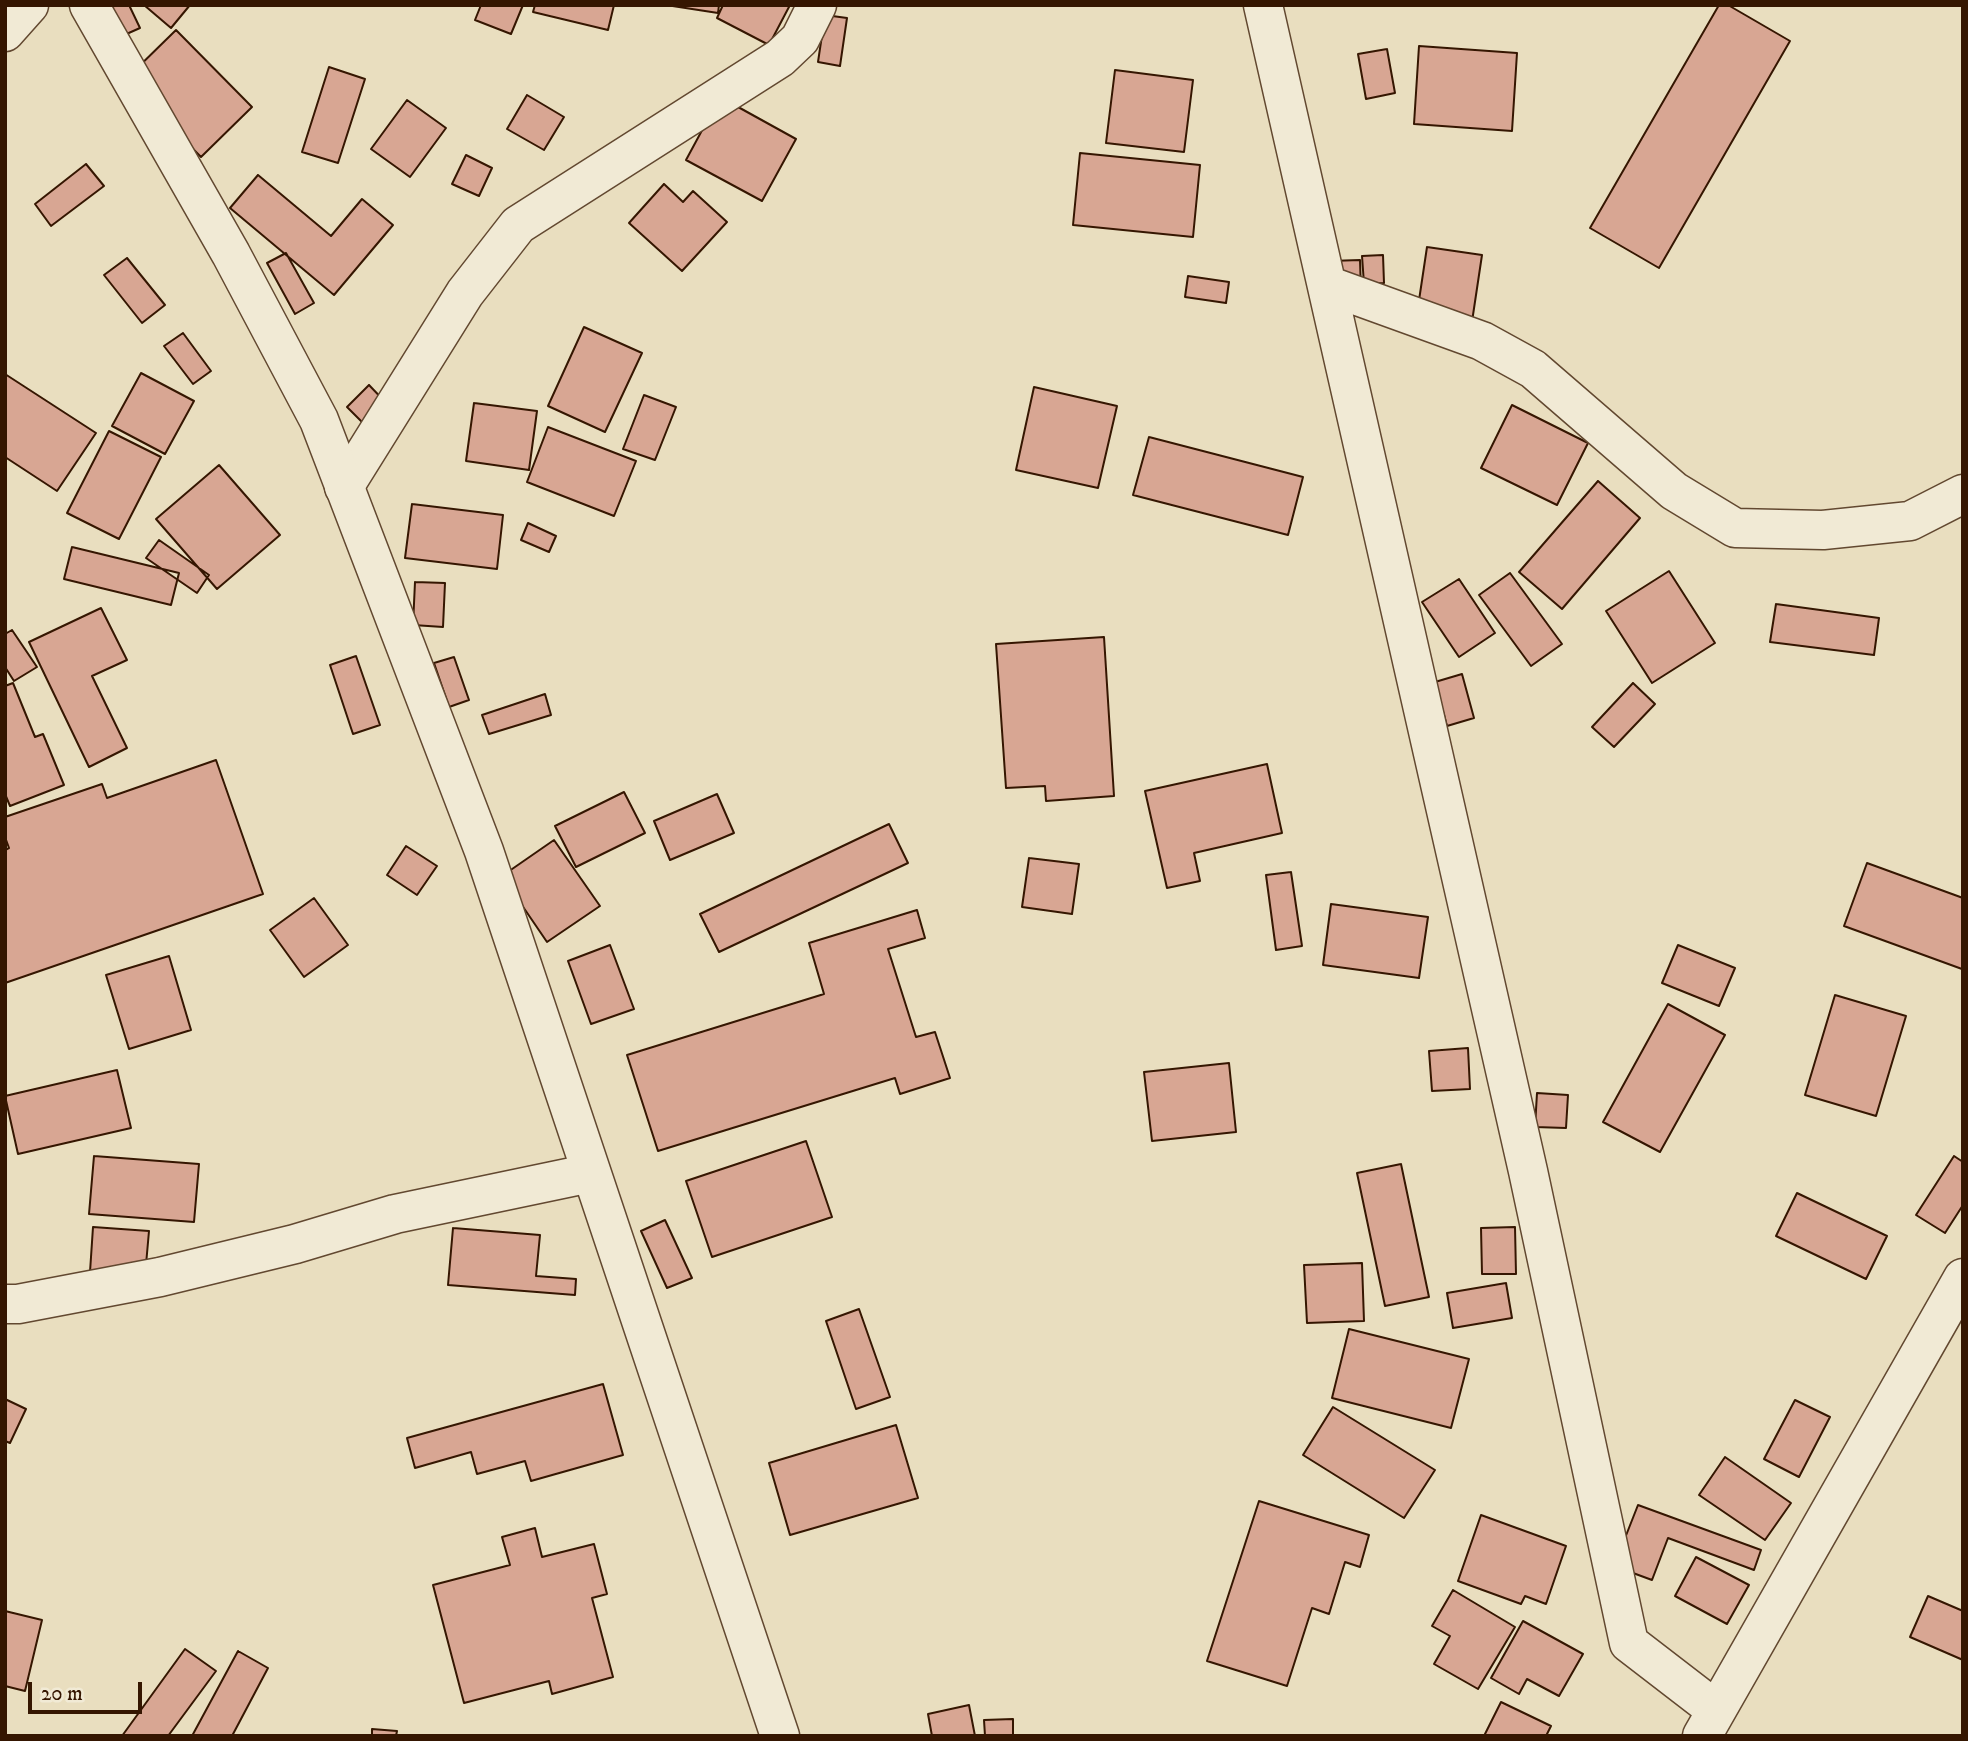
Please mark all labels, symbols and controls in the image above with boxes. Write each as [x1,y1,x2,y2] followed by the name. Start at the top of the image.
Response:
[32,1668,145,1712] scale bar
[41,1681,83,1707] text: 20 m

